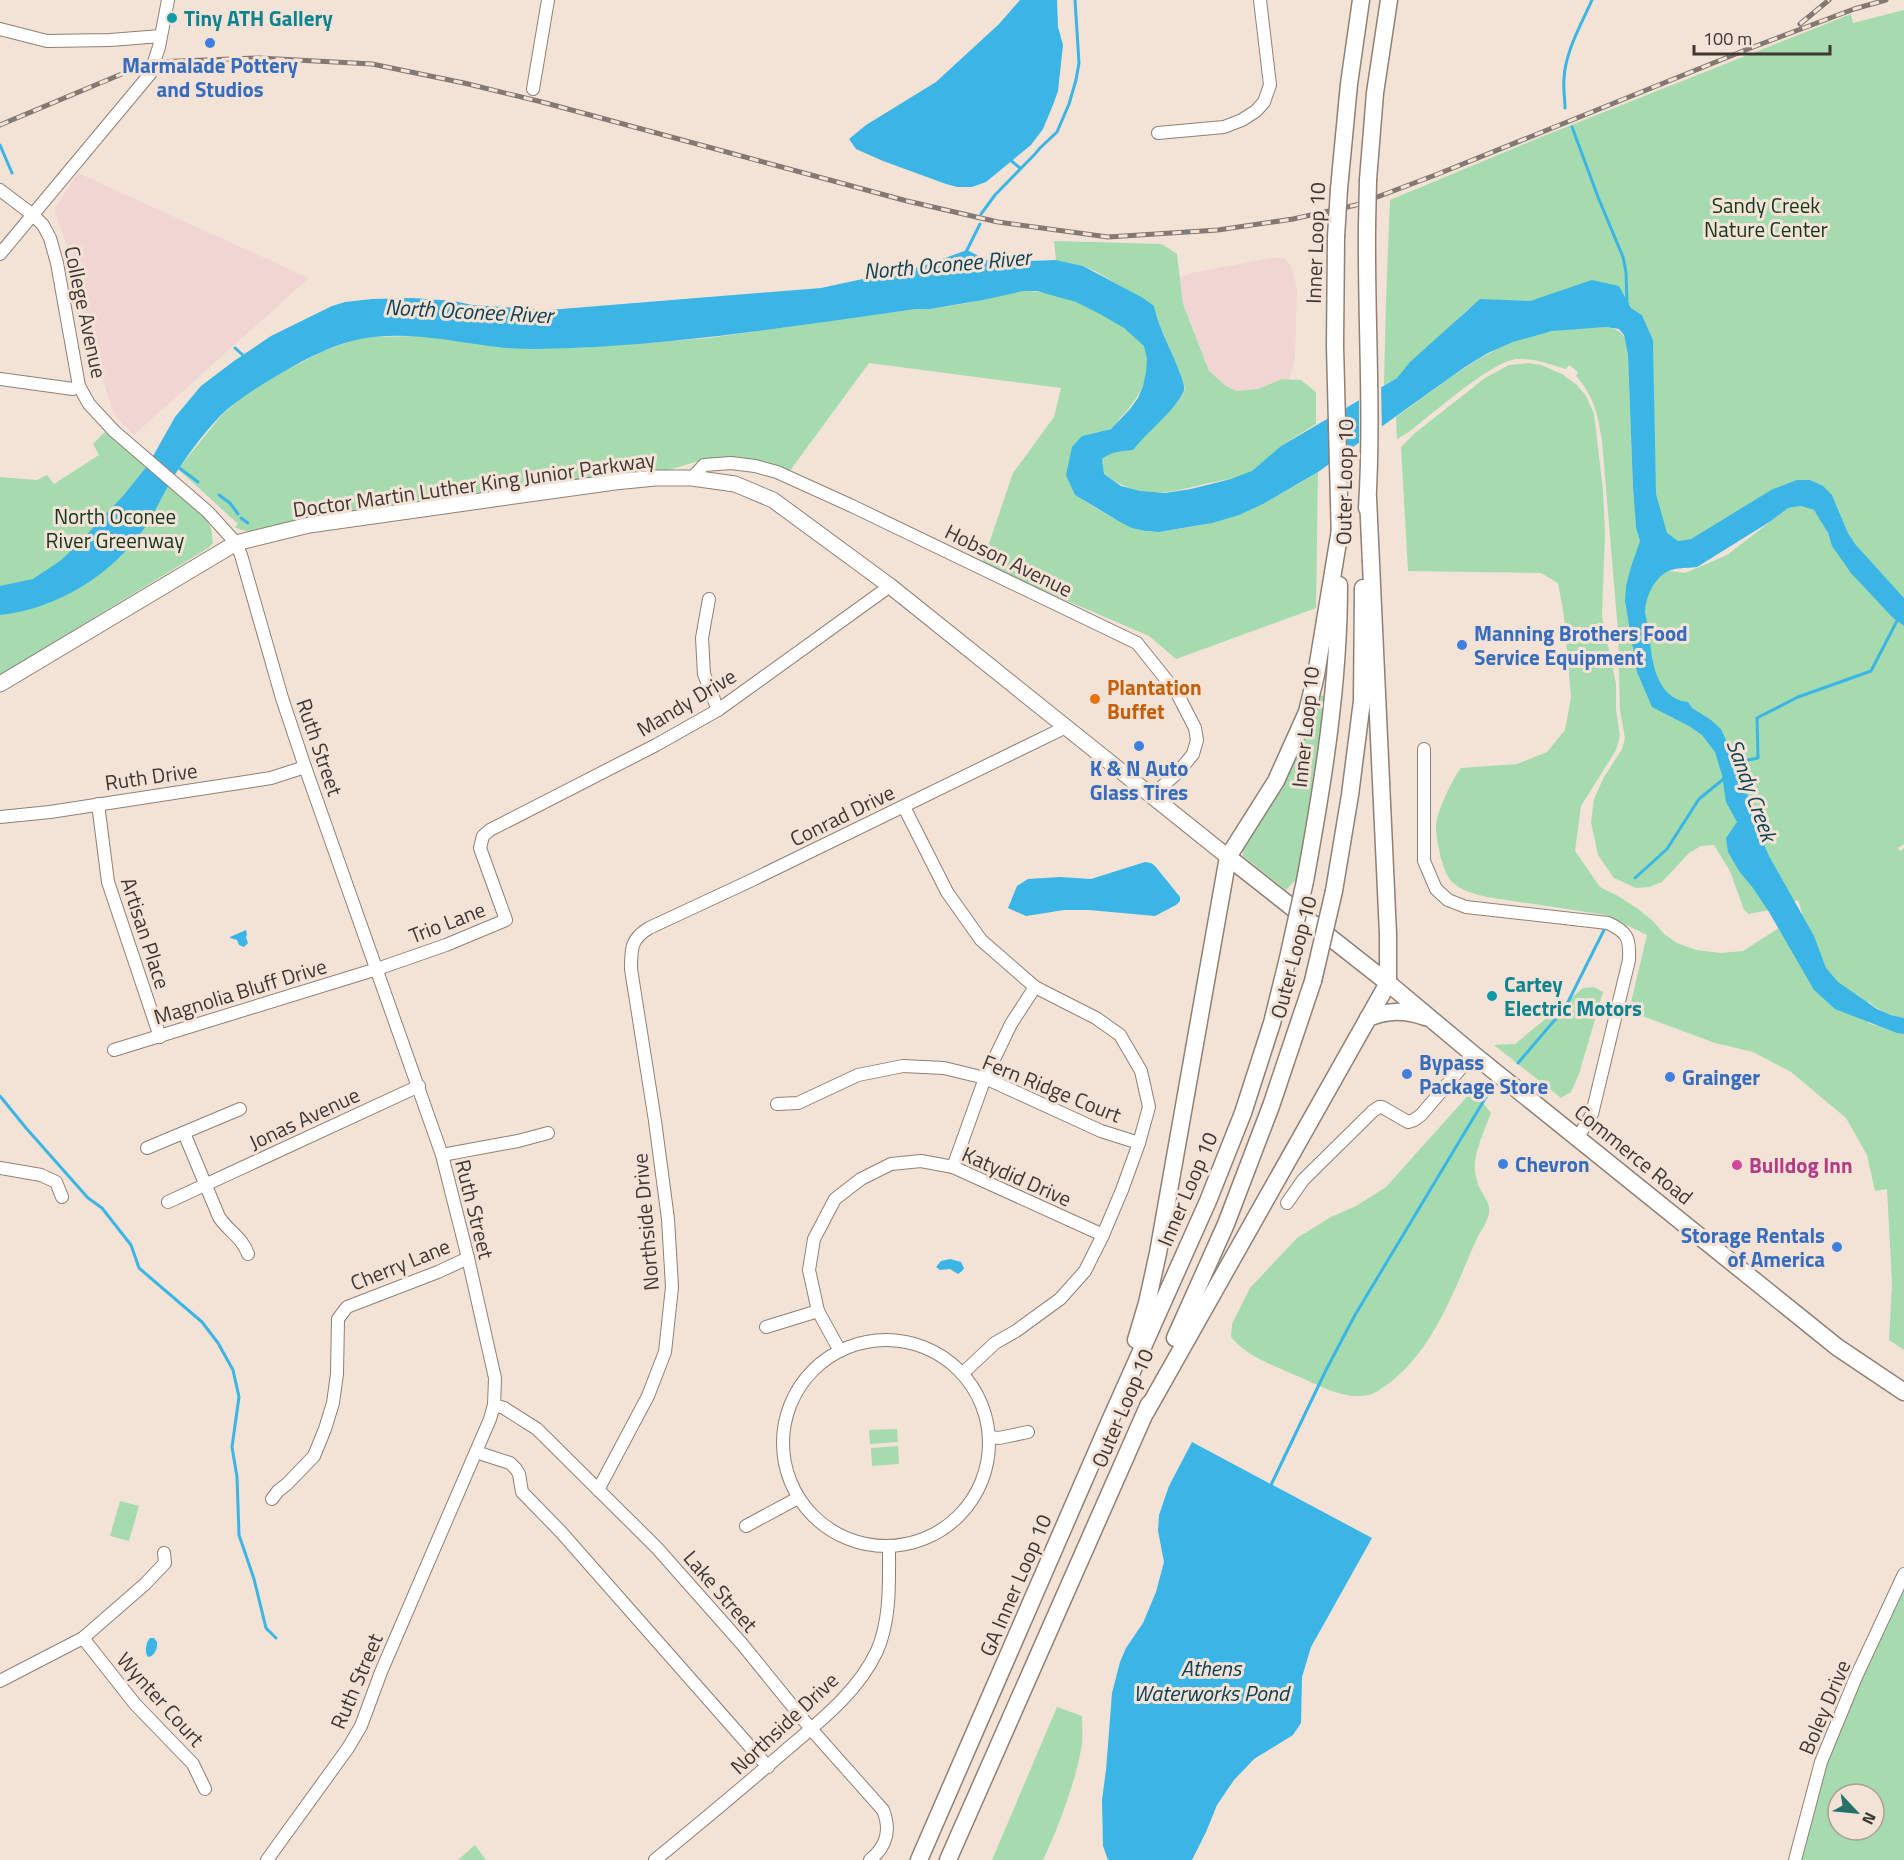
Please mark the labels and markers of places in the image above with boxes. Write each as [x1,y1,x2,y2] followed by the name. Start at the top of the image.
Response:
[184,2,333,34] place label: Tiny ATH Gallery
[165,11,179,25] marker: Tiny ATH Gallery
[203,36,217,50] marker: Marmalade Pottery and Studios
[122,49,299,105] place label: Marmalade Pottery and Studios
[1474,617,1688,673] place label: Manning Brothers Food Service Equipment
[1455,638,1469,652] marker: Manning Brothers Food Service Equipment
[1107,671,1202,727] place label: Plantation Buffet
[1088,692,1102,706] marker: Plantation Buffet
[1132,739,1146,753] marker: K & N Auto Glass Tires
[1090,752,1188,808] place label: K & N Auto Glass Tires
[1504,968,1642,1024] place label: Cartey Electric Motors
[1485,989,1499,1003] marker: Cartey Electric Motors
[1419,1046,1548,1102] place label: Bypass Package Store
[1682,1061,1760,1093] place label: Grainger
[1400,1067,1414,1081] marker: Bypass Package Store
[1663,1070,1677,1084] marker: Grainger
[1515,1148,1590,1180] place label: Chevron
[1749,1149,1853,1181] place label: Bulldog Inn
[1496,1157,1510,1171] marker: Chevron
[1730,1158,1744,1172] marker: Bulldog Inn
[1681,1219,1825,1275] place label: Storage Rentals of America
[1830,1240,1844,1254] marker: Storage Rentals of America

